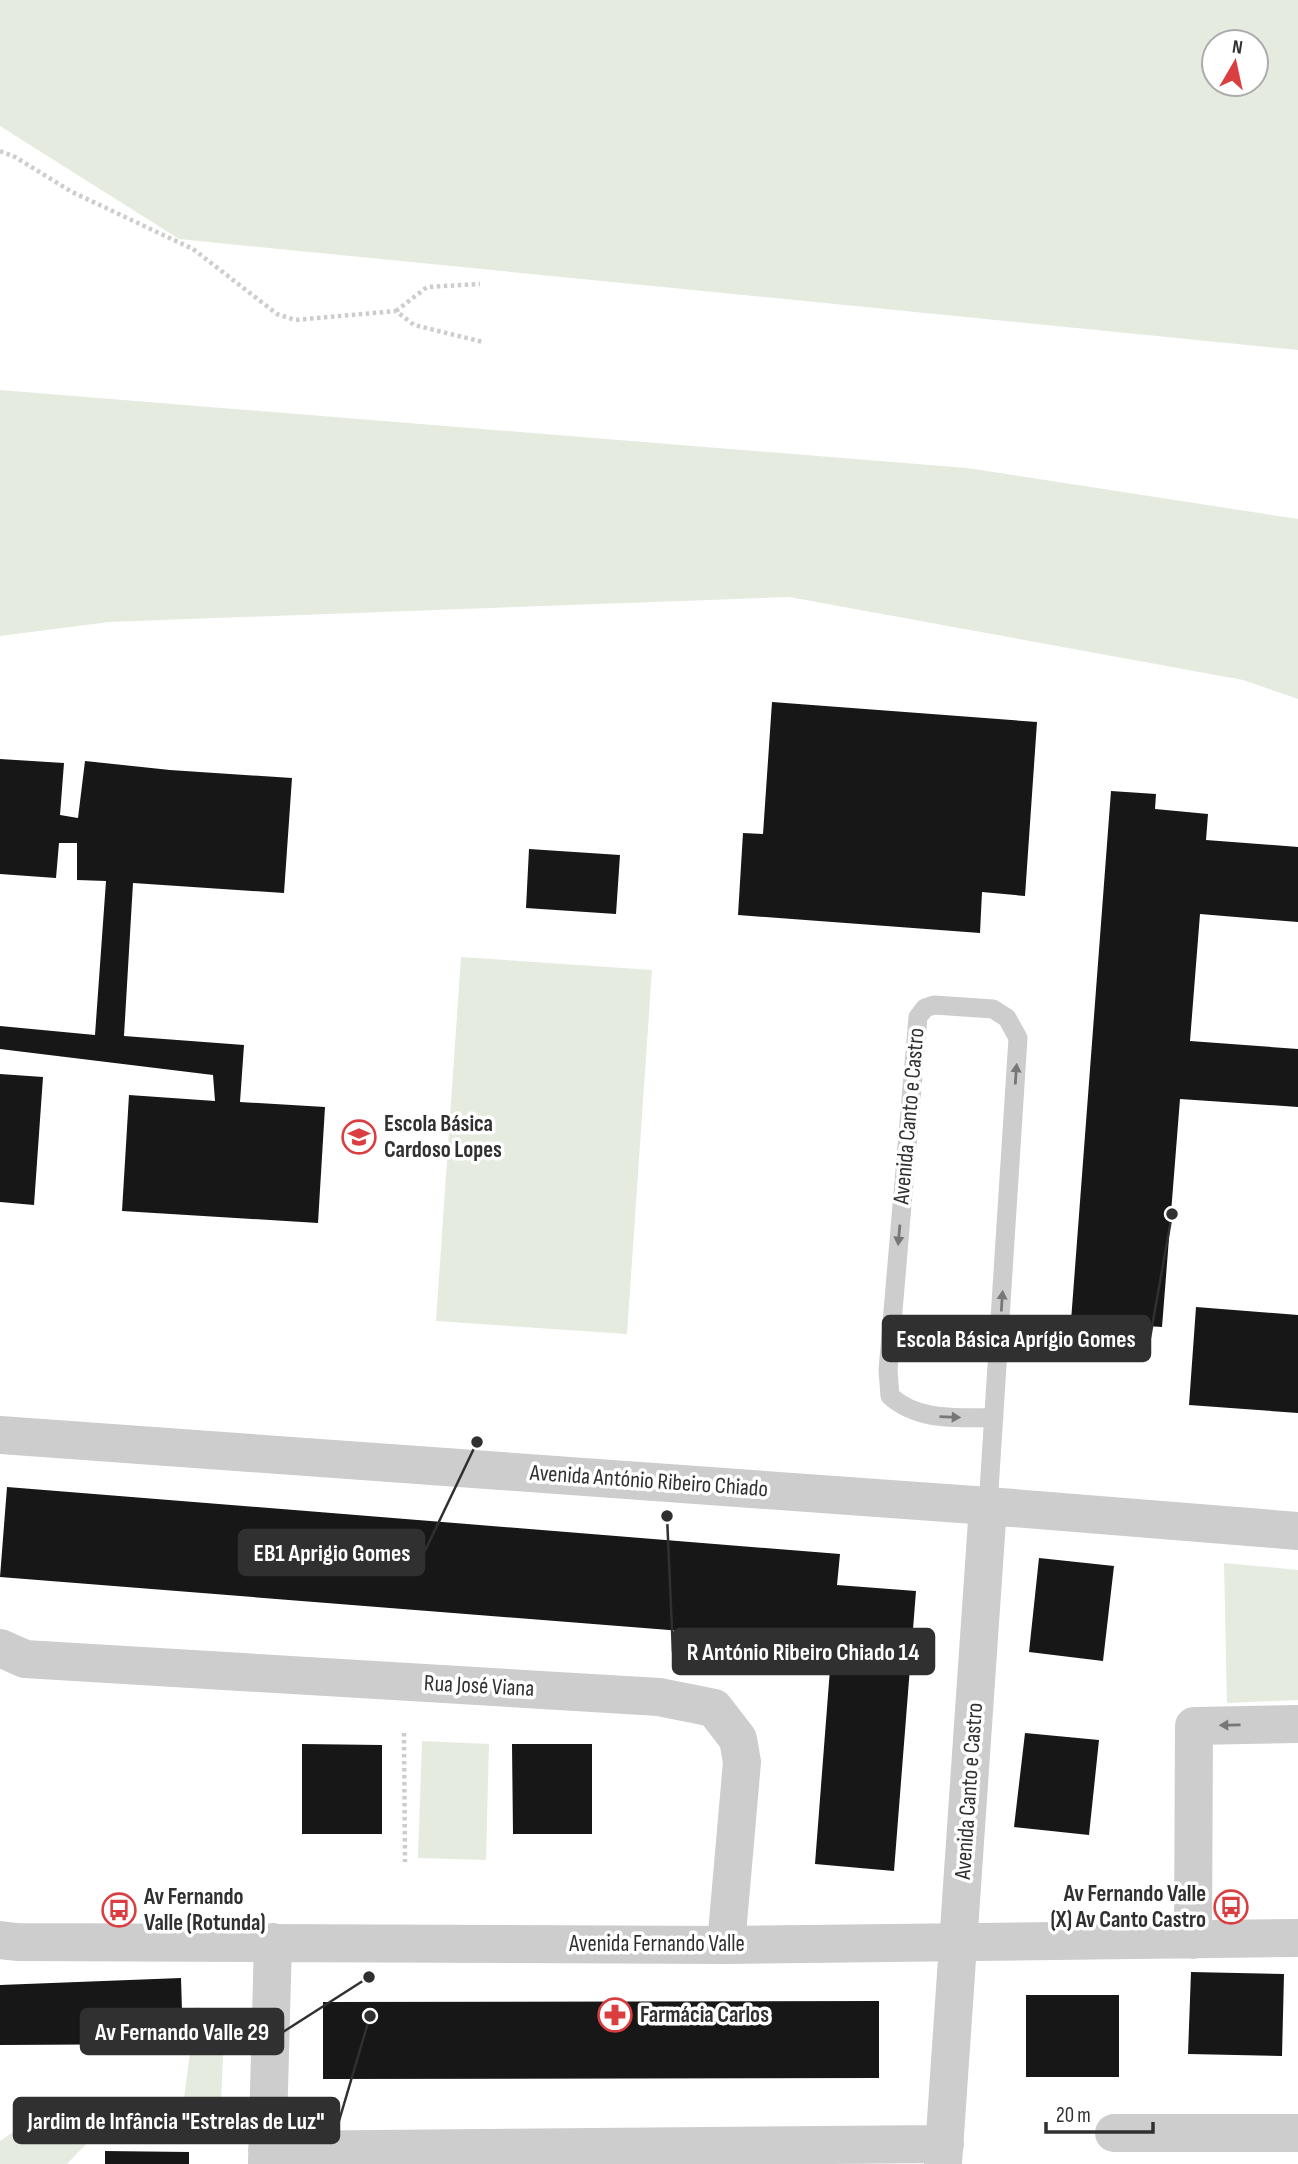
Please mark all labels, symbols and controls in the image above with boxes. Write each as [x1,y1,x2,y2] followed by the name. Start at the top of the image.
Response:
[1200,28,1270,98] north arrow
[1231,36,1244,60] text: N
[887,1027,931,1206] street label: Avenida Canto e Castro
[1011,1063,1022,1085] one-way arrow
[384,1110,502,1164] place label: Escola Básica Cardoso Lopes
[340,1118,378,1156] school or university icon: Escola Básica Cardoso Lopes
[893,1224,904,1246] one-way arrow
[997,1290,1008,1312] one-way arrow
[883,1316,1150,1361] callout: Escola Básica Aprígio Gomes
[896,1325,1136,1354] text: Escola Básica Aprígio Gomes
[940,1411,962,1422] one-way arrow
[528,1459,769,1503] street label: Avenida António Ribeiro Chiado
[239,1530,424,1575] callout: EB1 Aprigio Gomes
[254,1539,410,1568] text: EB1 Aprigio Gomes
[673,1629,934,1674] callout: R António Ribeiro Chiado 14
[687,1638,919,1667] text: R António Ribeiro Chiado 14
[423,1669,535,1703] street label: Rua José Viana
[949,1702,989,1881] street label: Avenida Canto e Castro
[1219,1720,1241,1731] one-way arrow
[1050,1880,1206,1934] place label: Av Fernando Valle (X) Av Canto Castro
[143,1883,266,1937] place label: Av Fernando Valle (Rotunda)
[1212,1888,1250,1926] bus stop icon: Av Fernando Valle (X) Av Canto Castro
[100,1891,138,1929] bus stop icon: Av Fernando Valle (Rotunda)
[568,1930,745,1958] street label: Avenida Fernando Valle
[596,1996,634,2034] pharmacy icon: Farmácia Carlos
[640,2001,769,2029] place label: Farmácia Carlos
[81,2009,283,2054] callout: Av Fernando Valle 29
[94,2018,269,2047] text: Av Fernando Valle 29
[1046,2090,1153,2134] scale bar
[14,2098,339,2143] callout: Jardim de Infância "Estrelas de Luz"
[1056,2103,1091,2128] text: 20 m
[27,2107,324,2136] text: Jardim de Infância "Estrelas de Luz"

